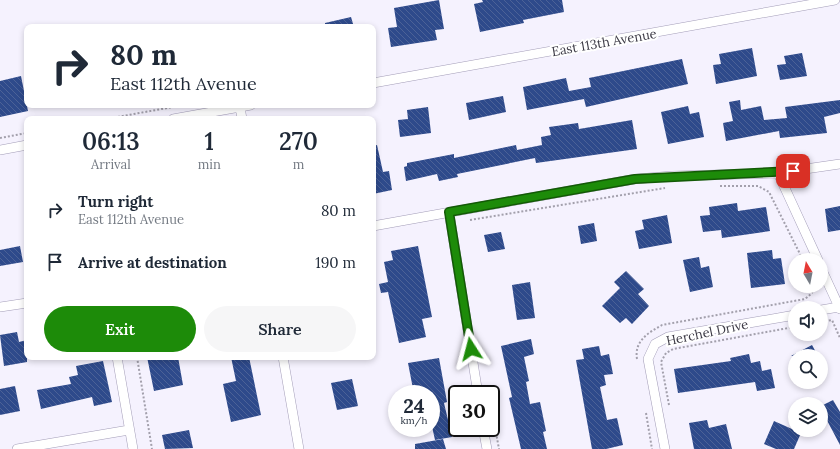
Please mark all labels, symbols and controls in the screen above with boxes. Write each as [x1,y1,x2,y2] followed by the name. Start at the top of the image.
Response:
[550,25,658,60] street label: East 113th Avenue
[110,37,177,73] text: 80 m
[44,40,96,92] icon: right
[110,72,257,95] text: East 112th Avenue
[82,126,140,157] text: 06:13
[205,126,214,157] text: 1
[279,126,318,157] text: 270
[776,154,810,188] pin
[91,156,131,173] text: Arrival
[198,156,221,173] text: min
[293,156,304,173] text: m
[782,160,804,182] icon: arrive
[78,192,154,211] text: Turn right
[44,199,66,221] icon: right
[321,201,356,220] text: 80 m
[78,211,184,228] text: East 112th Avenue
[44,251,66,273] icon: arrive
[78,253,227,272] text: Arrive at destination
[315,253,356,272] text: 190 m
[788,253,828,293] north arrow
[788,253,828,437] map controls
[788,301,828,341] button: sound
[44,306,196,352] button: Exit
[204,306,356,352] button: Share
[664,315,750,349] street label: Herchel Drive
[450,328,492,370] position arrow
[788,349,828,389] button: search
[448,385,500,437] speed limit sign: 30
[403,393,425,418] text: 24
[788,397,828,437] button: layers
[400,414,428,427] text: km/h

